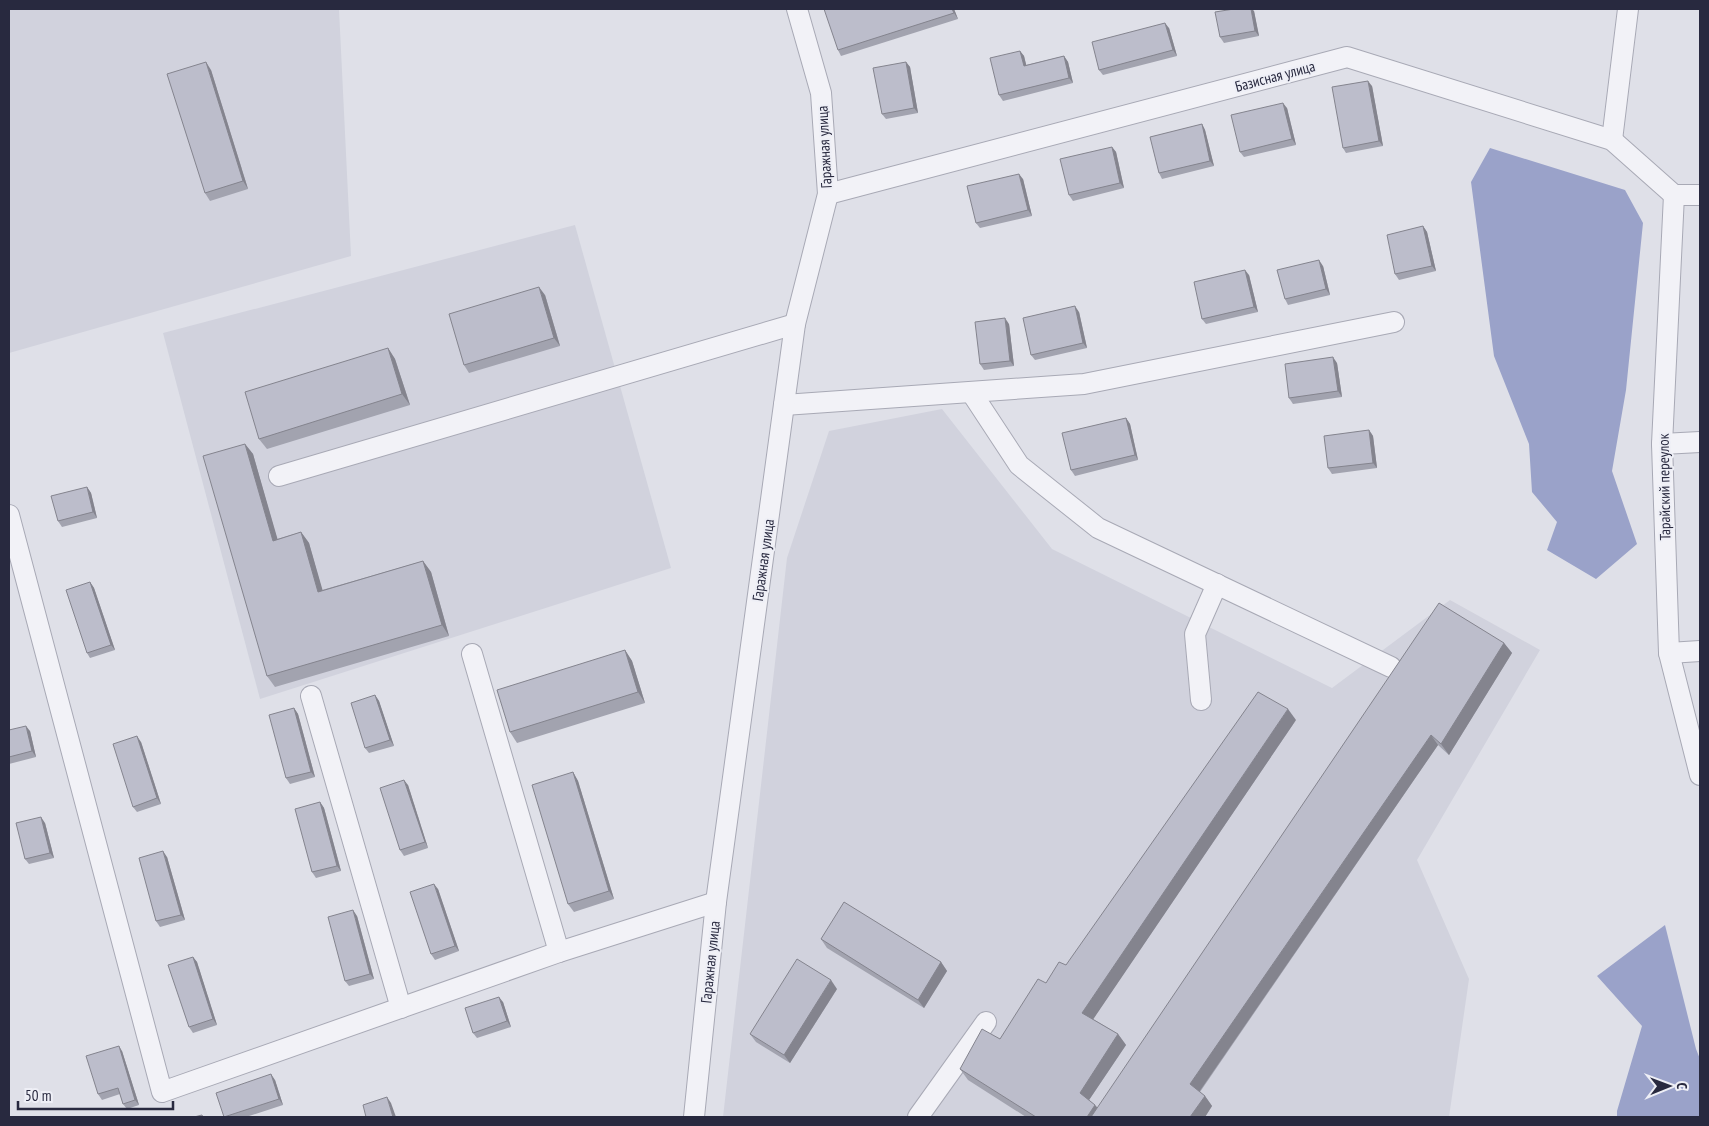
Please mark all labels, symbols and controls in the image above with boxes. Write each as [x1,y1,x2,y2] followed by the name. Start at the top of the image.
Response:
[1233,56,1317,96] street label: Базисная улица
[812,105,836,189] street label: Гаражная улица
[1654,433,1674,541] street label: Тарайский переулок
[748,518,778,602] street label: Гаражная улица
[696,920,724,1004] street label: Гаражная улица
[1644,1061,1694,1111] north arrow
[18,1078,172,1110] scale bar
[1673,1082,1691,1090] text: С
[25,1086,51,1105] text: 50 m

